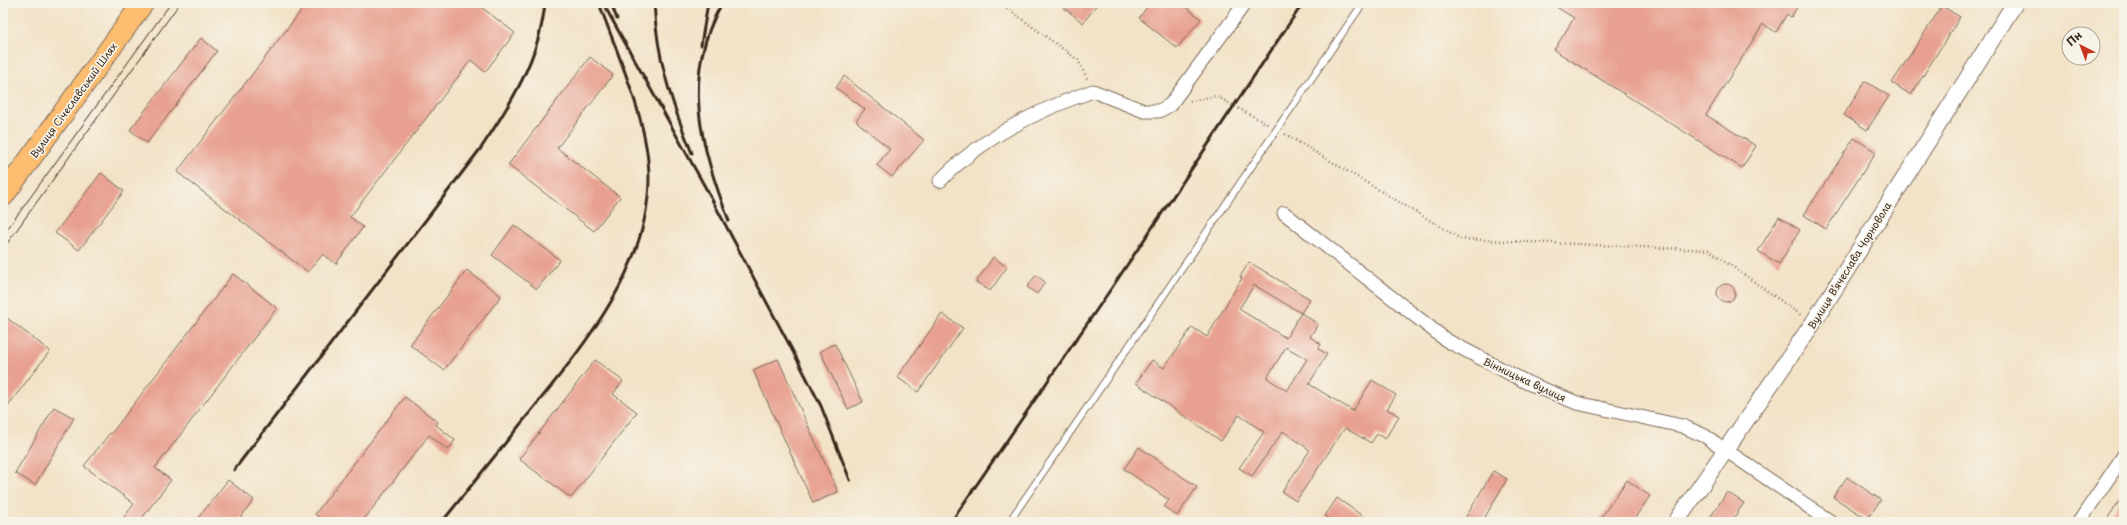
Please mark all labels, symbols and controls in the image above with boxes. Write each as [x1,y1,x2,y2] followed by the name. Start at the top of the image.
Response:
[2061,26,2101,66] north arrow
[2062,27,2086,50] text: Пн
[26,39,120,161] street label: Вулиця Січеславський Шлях
[1804,198,1895,331] street label: Вулиця Вʼячеслава Чорновола
[1481,353,1569,405] street label: Вінницька вулиця

